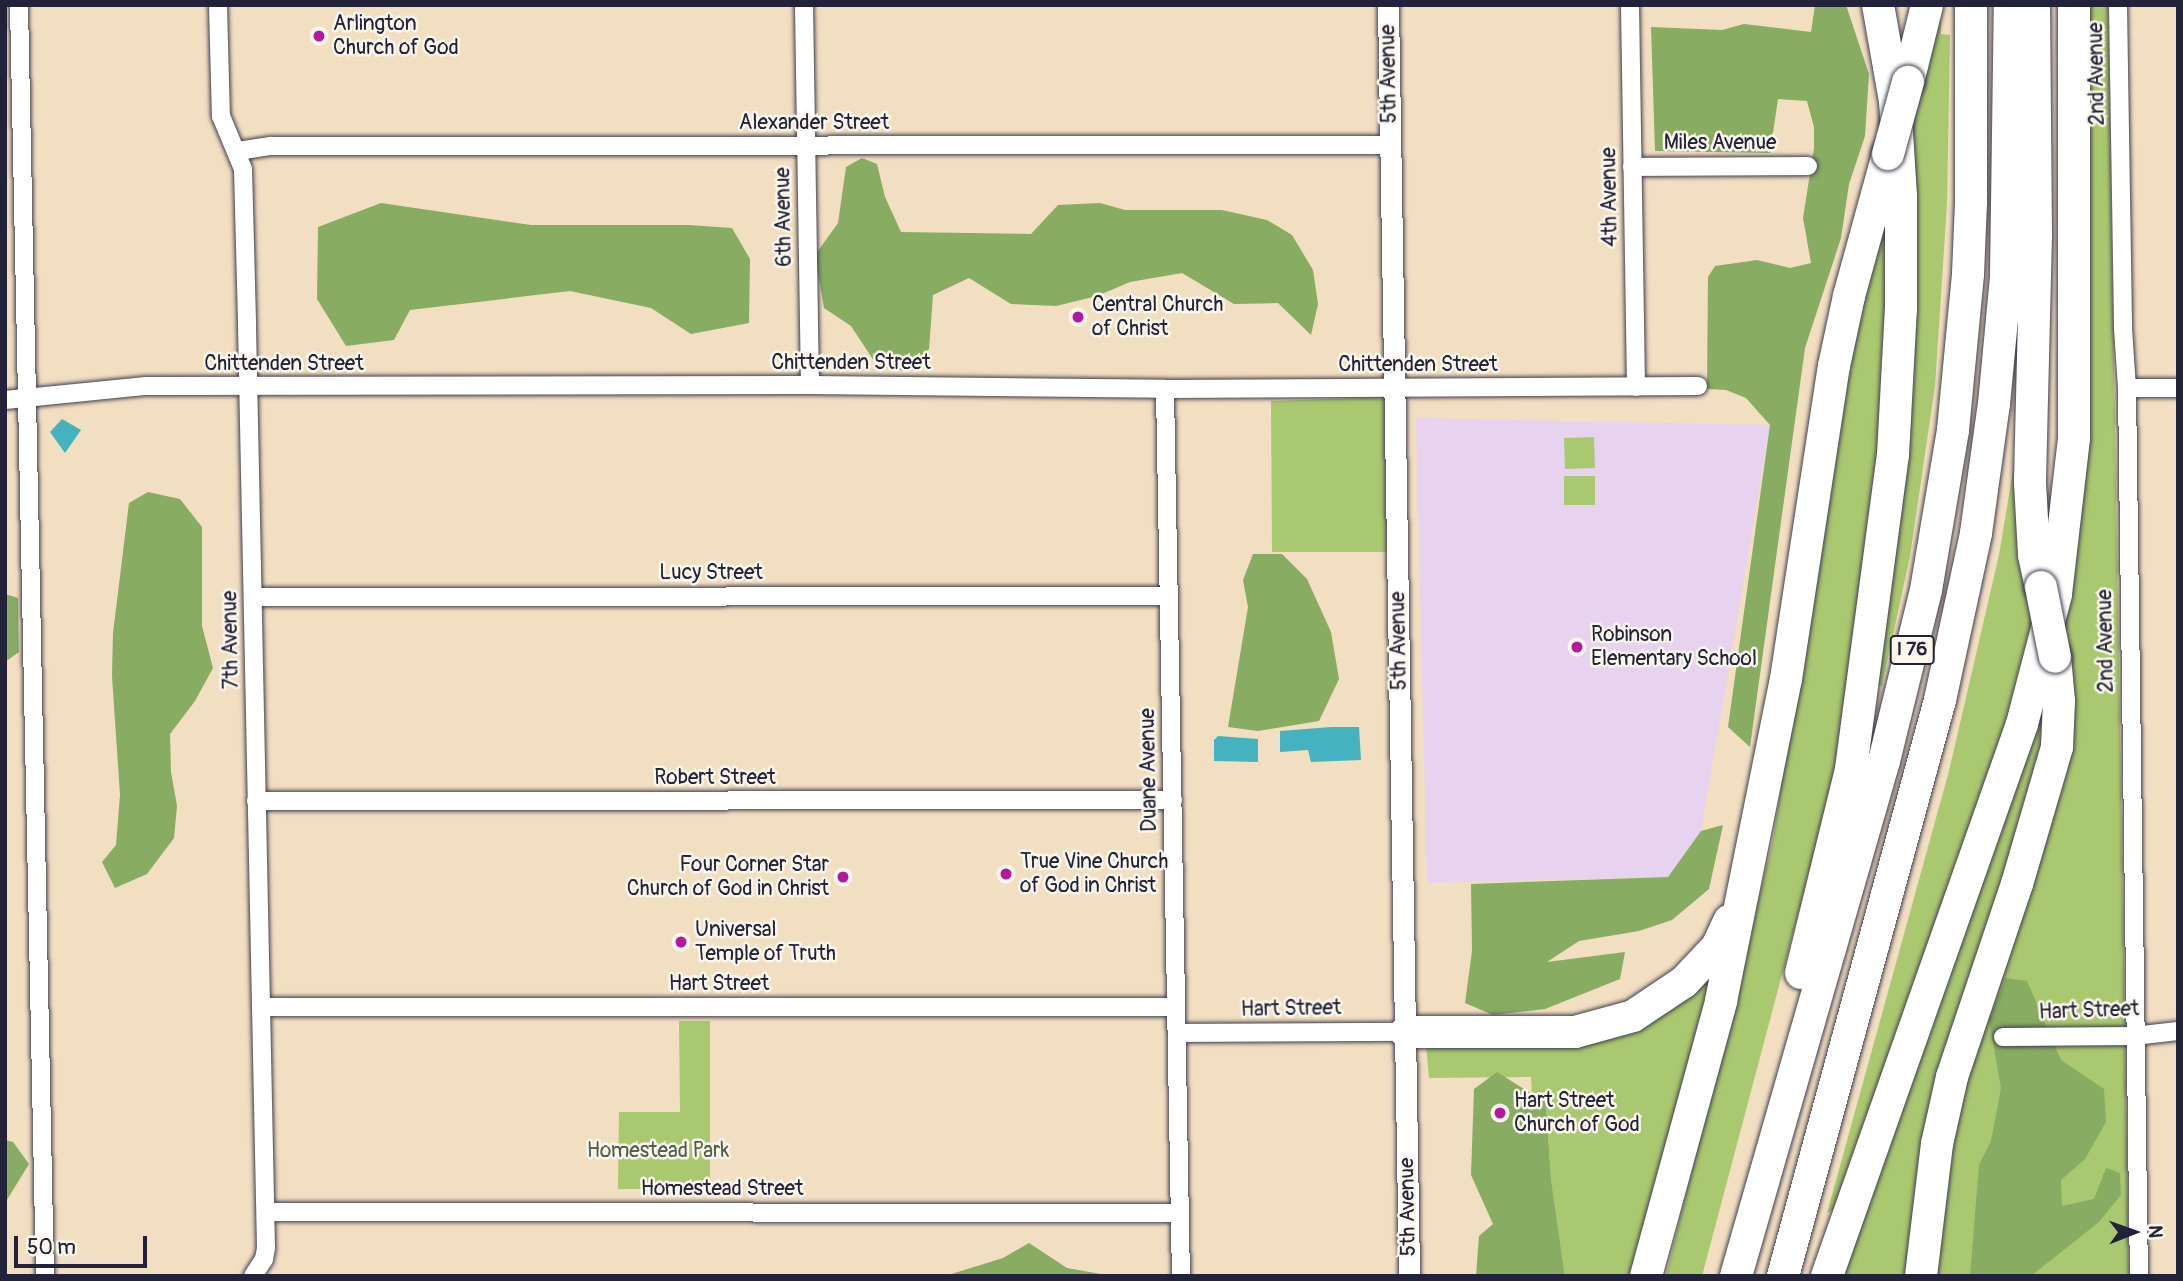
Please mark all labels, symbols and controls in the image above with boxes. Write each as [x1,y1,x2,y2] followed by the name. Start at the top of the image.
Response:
[333,11,459,61] place label: Arlington Church of God
[2084,22,2110,126] street label: 2nd Avenue
[1376,24,1402,124] street label: 5th Avenue
[311,28,327,44] marker: Arlington Church of God
[739,110,889,136] street label: Alexander Street
[1664,130,1776,156] street label: Miles Avenue
[1597,147,1623,247] street label: 4th Avenue
[771,167,797,267] street label: 6th Avenue
[1092,292,1223,342] place label: Central Church of Christ
[1070,309,1086,325] marker: Central Church of Christ
[771,350,931,376] street label: Chittenden Street
[204,351,364,377] street label: Chittenden Street
[1338,352,1498,378] street label: Chittenden Street
[659,560,763,586] street label: Lucy Street
[2093,589,2119,693] street label: 2nd Avenue
[218,591,244,689] street label: 7th Avenue
[1386,591,1412,691] street label: 5th Avenue
[1591,622,1757,672] place label: Robinson Elementary School
[1889,635,1935,666] road number: I 76
[1569,639,1585,655] marker: Robinson Elementary School
[1135,708,1163,832] street label: Duane Avenue
[654,765,776,791] street label: Robert Street
[1020,849,1168,899] place label: True Vine Church of God in Christ
[627,852,829,902] place label: Four Corner Star Church of God in Christ
[998,866,1014,882] marker: True Vine Church of God in Christ
[835,869,851,885] marker: Four Corner Star Church of God in Christ
[695,917,836,967] place label: Universal Temple of Truth
[673,934,689,950] marker: Universal Temple of Truth
[669,971,769,997] street label: Hart Street
[1241,996,1341,1022] street label: Hart Street
[2038,997,2140,1025] street label: Hart Street
[1514,1088,1640,1138] place label: Hart Street Church of God
[1492,1105,1508,1121] marker: Hart Street Church of God
[587,1138,729,1164] park label: Homestead Park
[1395,1157,1421,1257] street label: 5th Avenue
[641,1176,803,1202] street label: Homestead Street
[2099,1197,2169,1267] north arrow
[18,1222,150,1266] scale bar
[2143,1225,2167,1238] text: N
[27,1234,76,1261] text: 50 m

